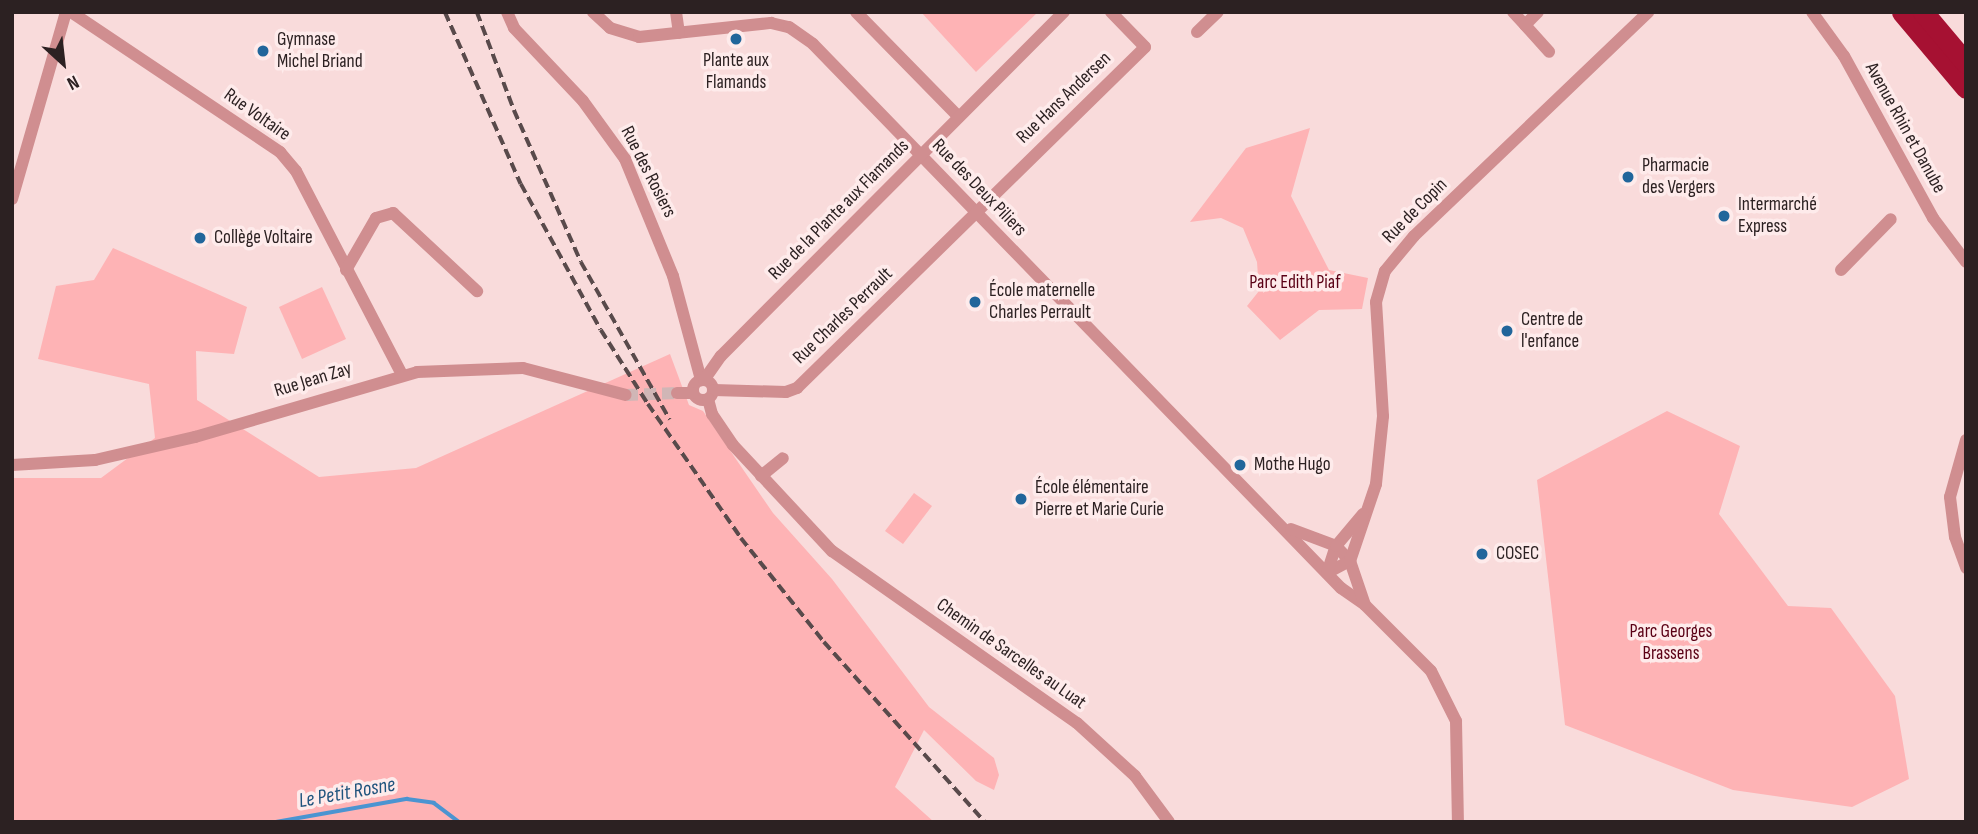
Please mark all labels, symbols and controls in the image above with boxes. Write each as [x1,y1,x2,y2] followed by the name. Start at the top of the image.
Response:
[28,28,98,98] north arrow
[277,29,363,73] place label: Gymnase Michel Briand
[728,31,744,47] marker: Plante aux Flamands
[255,43,271,59] marker: Gymnase Michel Briand
[1012,47,1116,149] street label: Rue Hans Andersen
[703,50,769,94] place label: Plante aux Flamands
[1860,59,1950,197] street label: Avenue Rhin et Danube
[63,70,83,95] text: N
[219,84,295,146] street label: Rue Voltaire
[615,123,681,221] street label: Rue des Rosiers
[764,135,914,285] street label: Rue de la Plante aux Flamands
[927,135,1031,241] street label: Rue des Deux Piliers
[1642,155,1715,199] place label: Pharmacie des Vergers
[1620,169,1636,185] marker: Pharmacie des Vergers
[1378,174,1452,248] street label: Rue de Copin
[1738,194,1817,238] place label: Intermarché Express
[1716,208,1732,224] marker: Intermarché Express
[214,227,313,249] place label: Collège Voltaire
[192,230,208,246] marker: Collège Voltaire
[789,263,897,369] street label: Rue Charles Perrault
[1249,272,1341,294] park label: Parc Edith Piaf
[989,280,1095,324] place label: École maternelle Charles Perrault
[967,294,983,310] marker: École maternelle Charles Perrault
[1521,309,1583,353] place label: Centre de l'enfance
[1499,323,1515,339] marker: Centre de l'enfance
[272,357,354,403] street label: Rue Jean Zay
[1254,454,1331,476] place label: Mothe Hugo
[1232,457,1248,473] marker: Mothe Hugo
[1035,477,1164,521] place label: École élémentaire Pierre et Marie Curie
[1013,491,1029,507] marker: École élémentaire Pierre et Marie Curie
[1496,543,1539,565] place label: COSEC
[1474,546,1490,562] marker: COSEC
[932,594,1090,714] street label: Chemin de Sarcelles au Luat
[1630,621,1712,665] park label: Parc Georges Brassens
[297,772,397,814] water label: Le Petit Rosne

